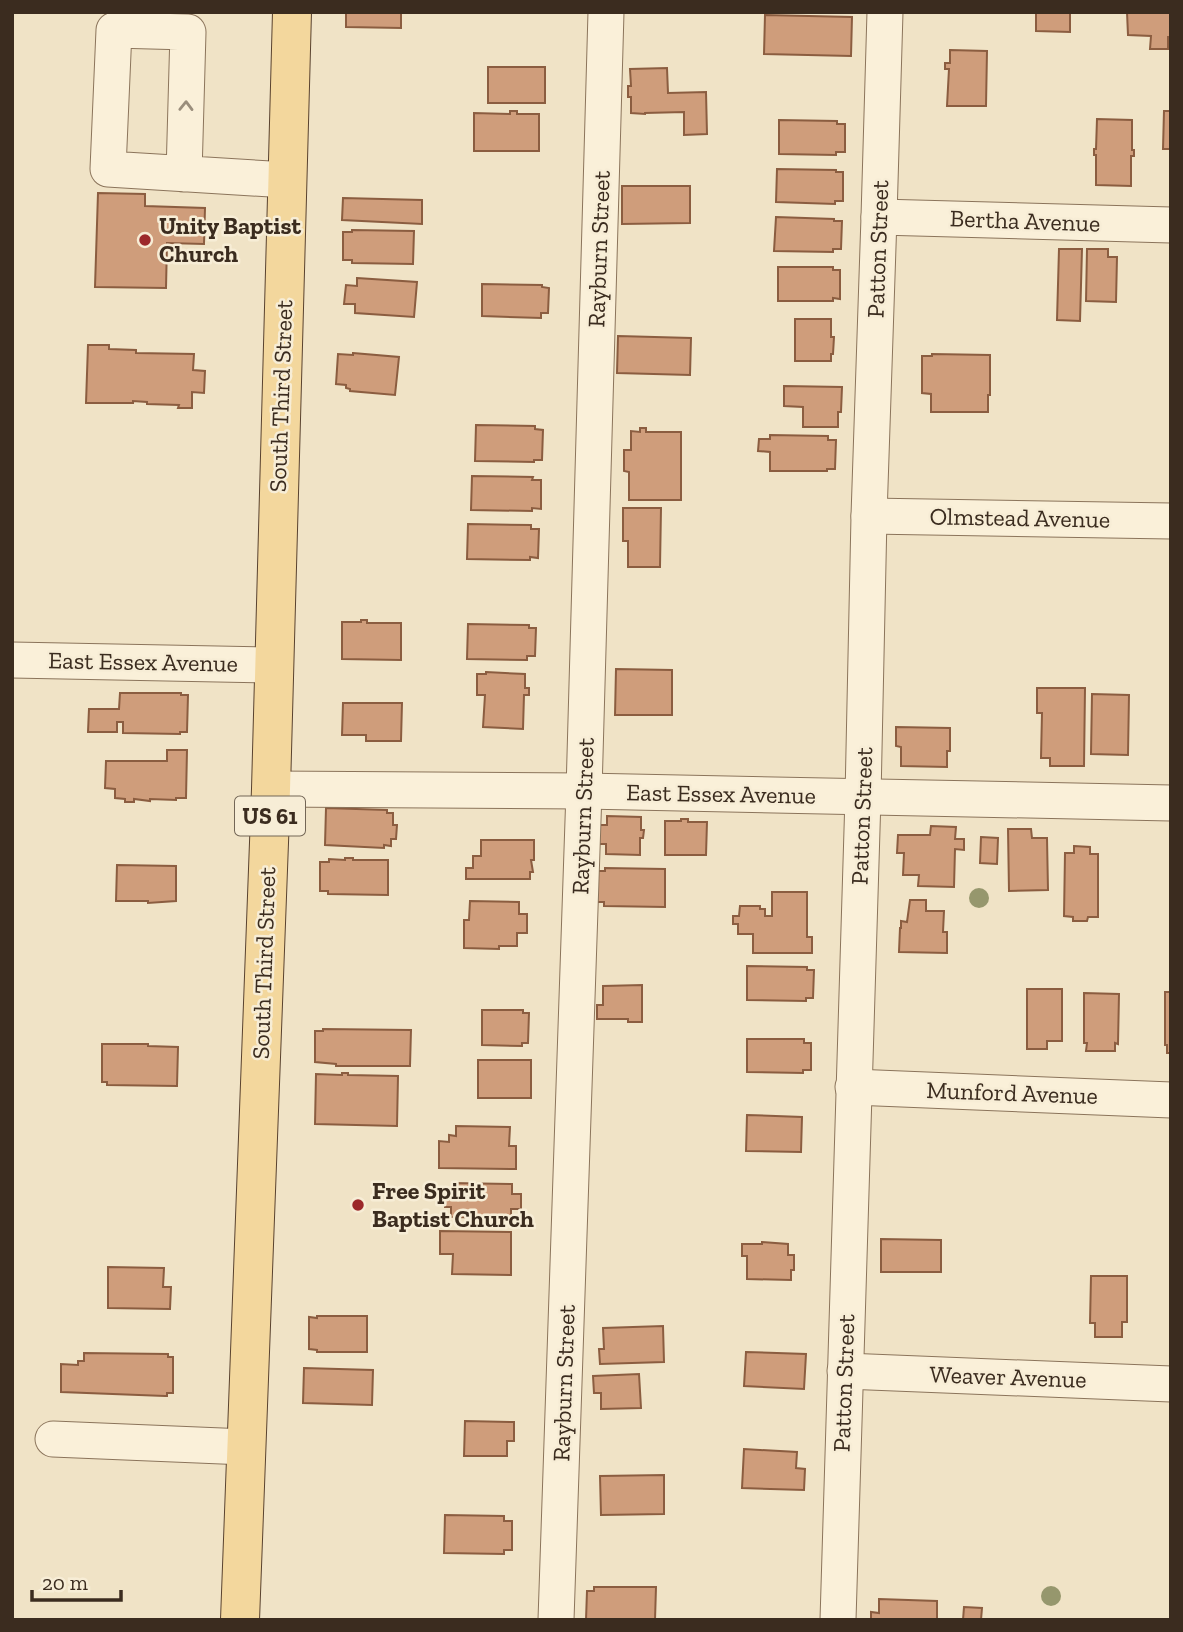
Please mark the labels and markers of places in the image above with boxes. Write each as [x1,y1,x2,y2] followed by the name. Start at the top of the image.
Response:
[159,211,302,268] place label: Unity Baptist Church
[137,232,153,248] marker: Unity Baptist Church
[372,1176,534,1233] place label: Free Spirit Baptist Church
[350,1197,366,1213] marker: Free Spirit Baptist Church

